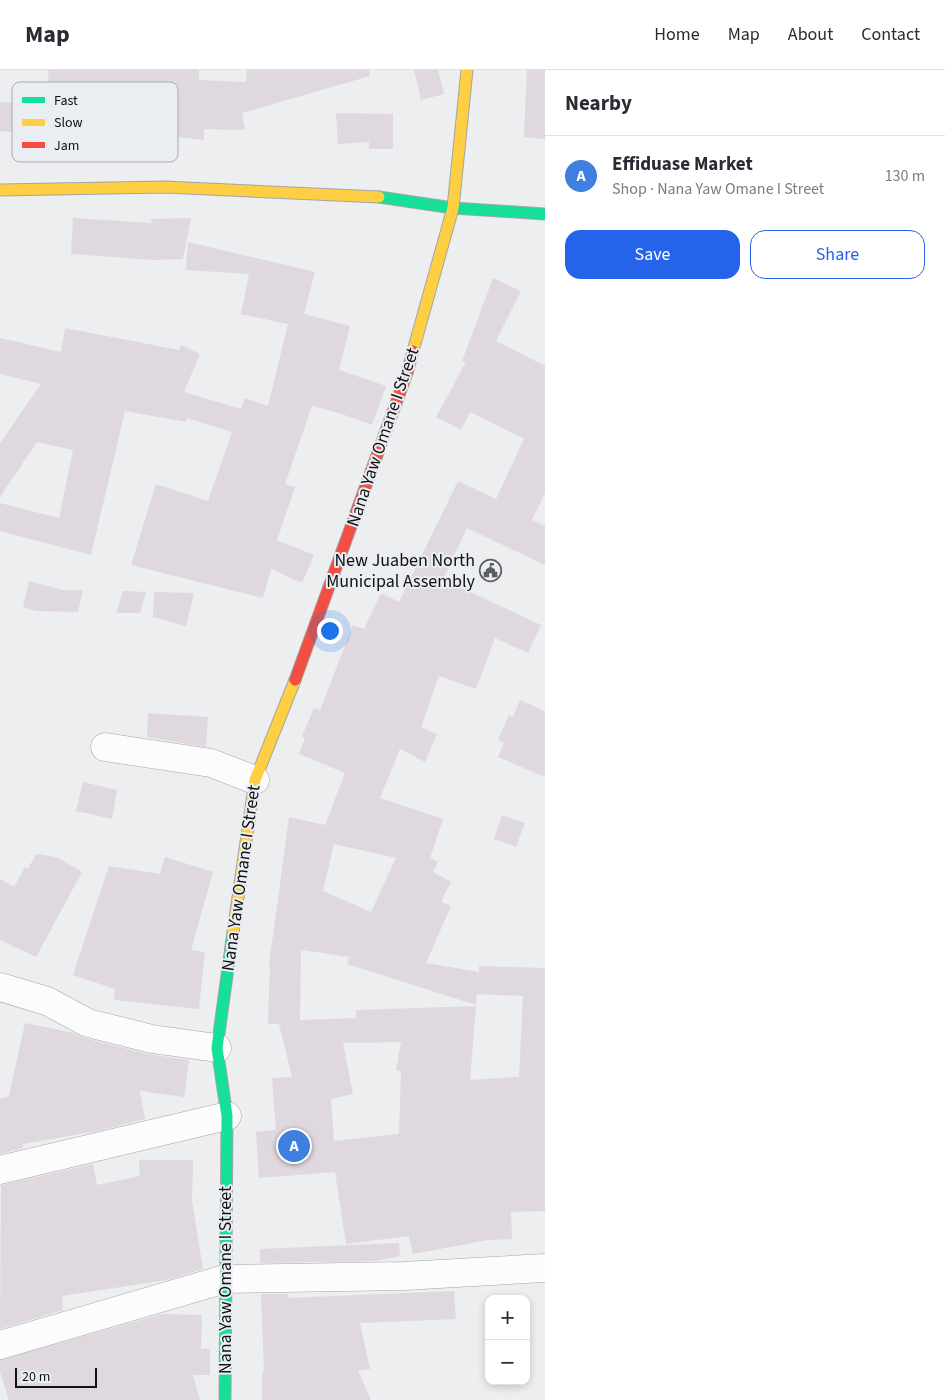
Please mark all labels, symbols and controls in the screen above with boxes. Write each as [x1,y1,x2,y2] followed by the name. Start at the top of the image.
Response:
[25,17,70,52] text: Map
[654,22,700,47] text: Home
[728,22,760,47] text: Map
[788,22,833,47] text: About
[861,22,920,47] text: Contact
[12,82,178,162] legend
[565,88,632,118] text: Nearby
[54,91,78,111] text: Fast
[54,113,83,133] text: Slow
[54,136,79,156] text: Jam
[612,151,753,178] text: Effiduase Market
[576,165,586,187] text: A
[885,165,925,187] text: 130 m
[612,178,824,200] text: Shop · Nana Yaw Omane I Street
[565,230,740,279] button: Save
[750,230,925,279] button: Share
[341,344,425,530] street label: Nana Yaw Omane I Street
[326,548,476,594] place label: New Juaben North Municipal Assembly
[479,558,503,582] public building icon: New Juaben North Municipal Assembly
[317,618,343,644] your location
[216,783,266,973] street label: Nana Yaw Omane I Street
[278,1127,310,1165] pin: A
[213,1186,238,1374] street label: Nana Yaw Omane I Street
[485,1295,530,1385] map controls
[485,1295,530,1340] button: +
[485,1340,530,1385] button: −
[15,1365,98,1388] scale bar
[22,1367,50,1387] text: 20 m

